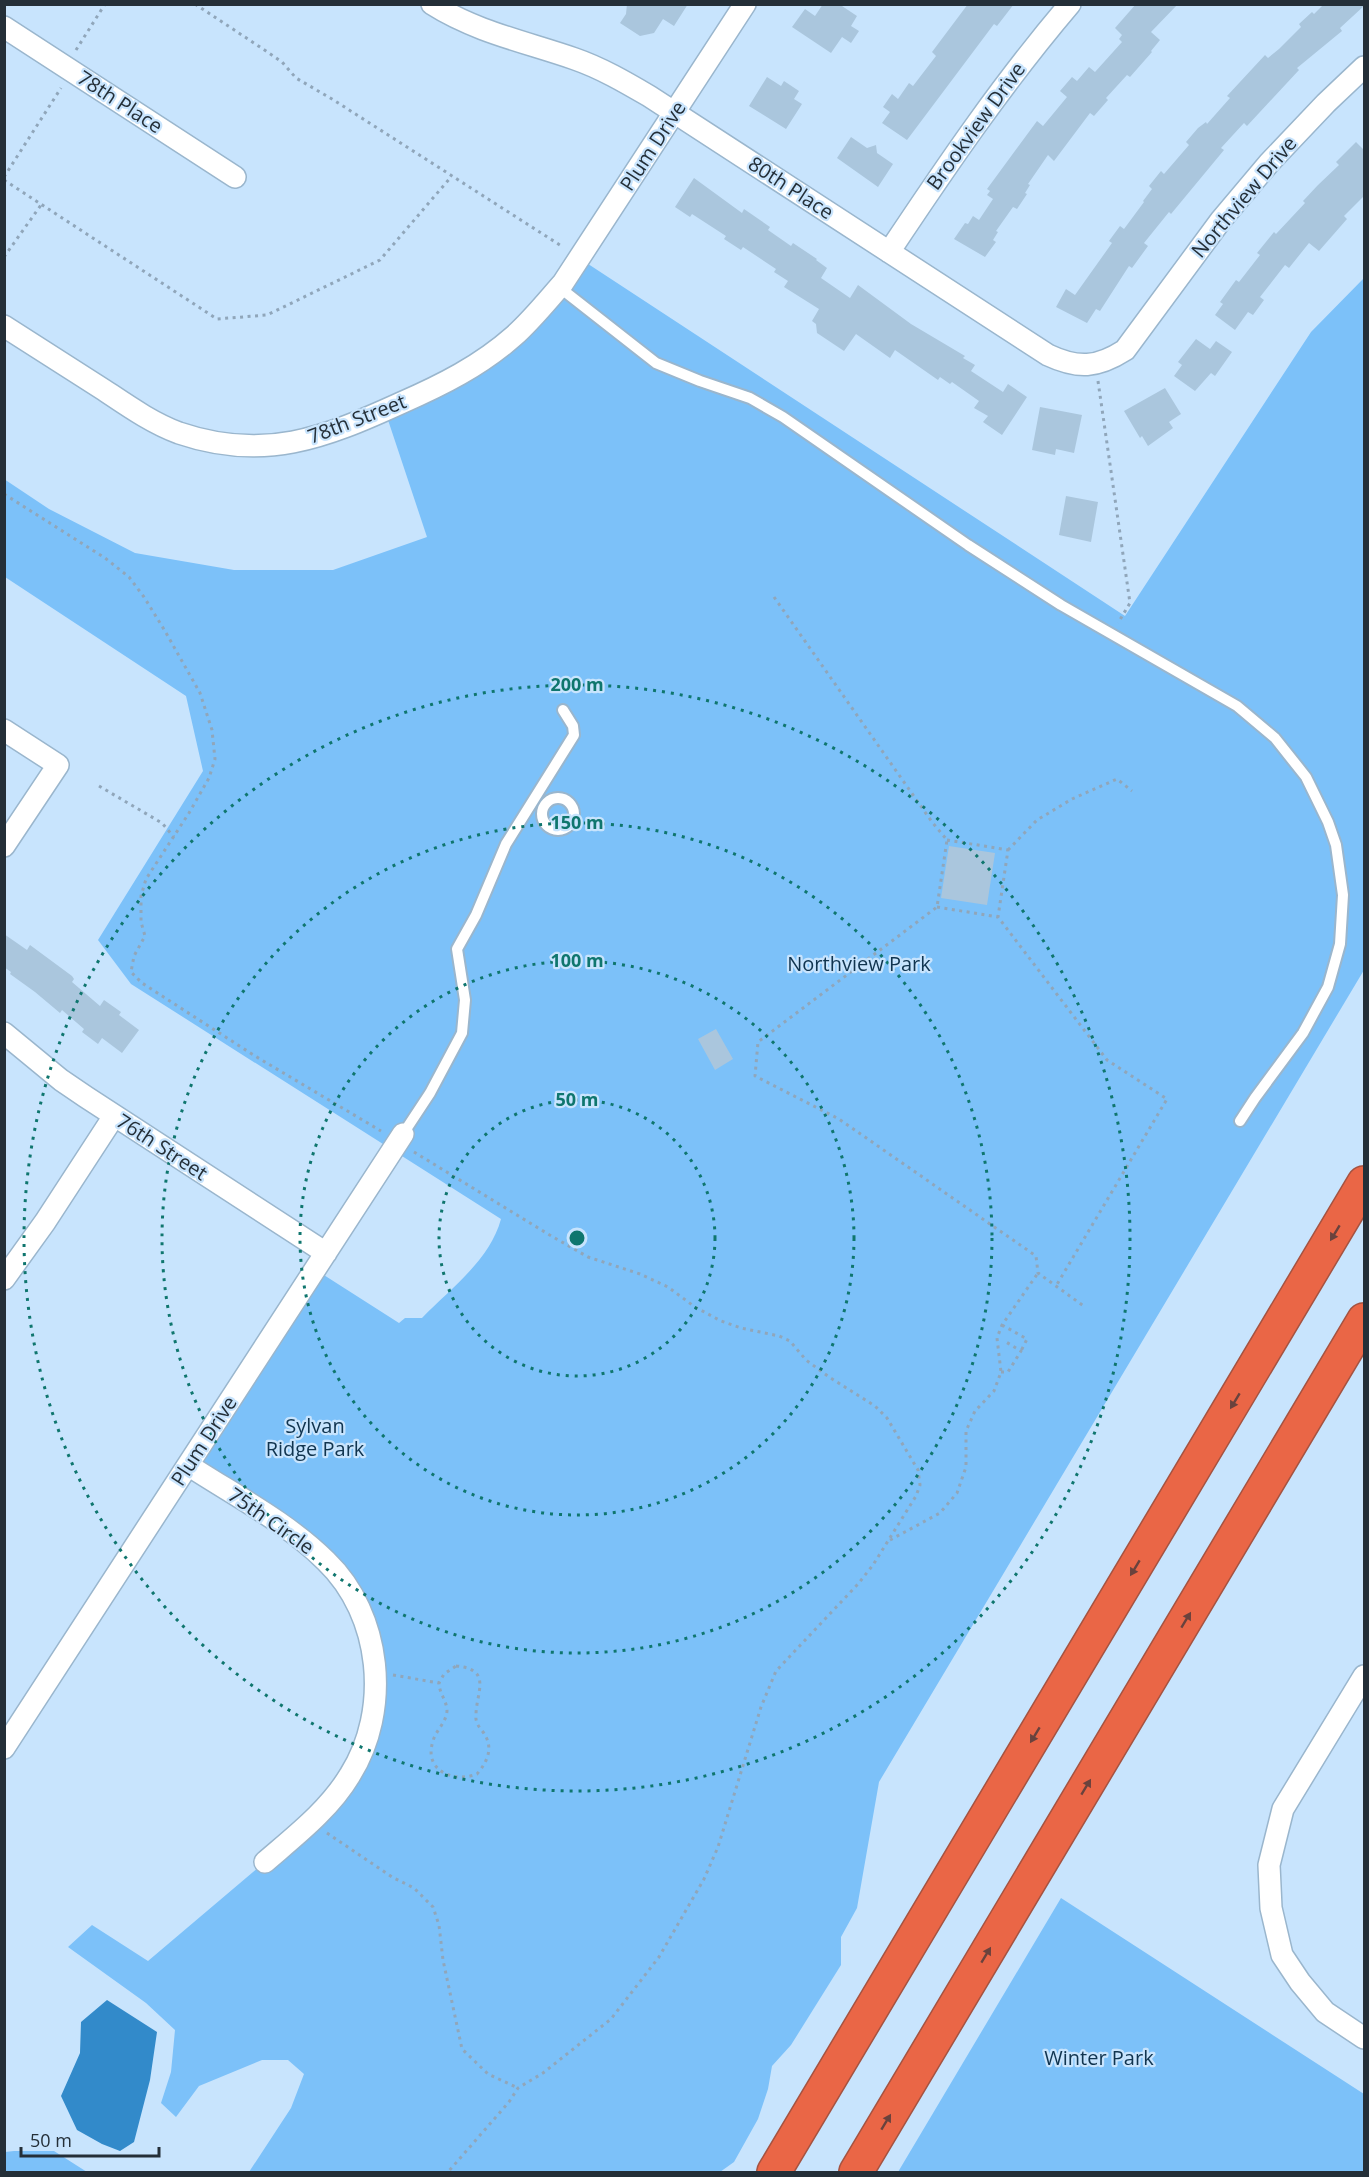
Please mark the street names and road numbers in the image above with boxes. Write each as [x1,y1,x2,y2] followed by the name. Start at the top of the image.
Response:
[920,56,1031,195] street label: Brookview Drive
[72,64,168,139] street label: 78th Place
[613,96,692,196] street label: Plum Drive
[1185,130,1302,263] street label: Northview Drive
[743,150,839,225] street label: 80th Place
[304,387,410,450] street label: 78th Street
[112,1107,213,1186] street label: 76th Street
[164,1391,243,1491] street label: Plum Drive
[223,1481,320,1560] street label: 75th Circle

